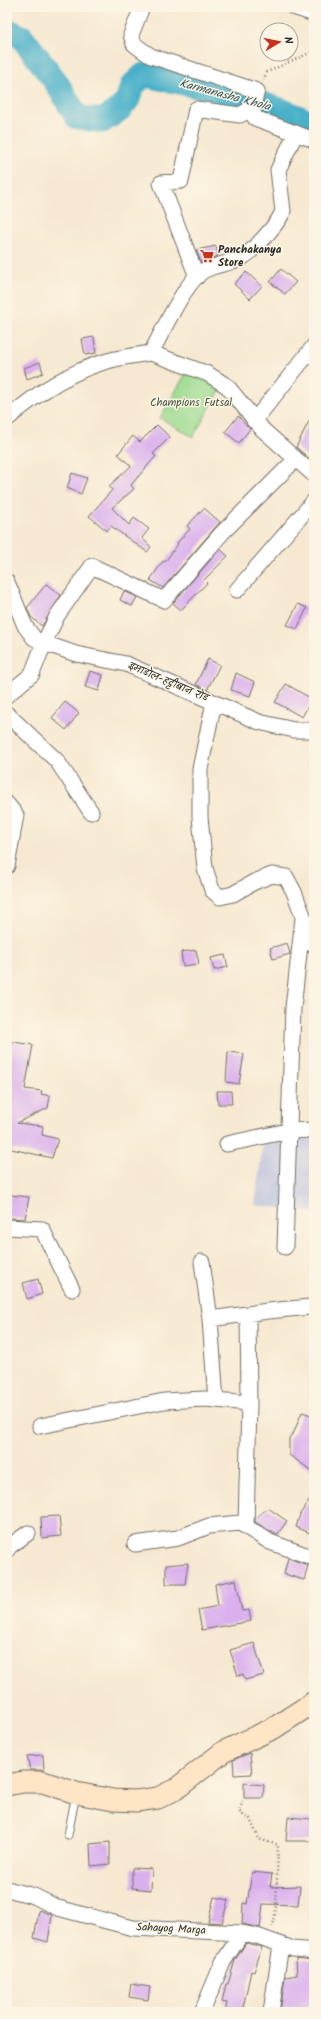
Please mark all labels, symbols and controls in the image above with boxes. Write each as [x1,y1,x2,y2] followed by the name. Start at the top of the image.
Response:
[259,22,299,62] north arrow
[278,35,297,45] text: N
[177,74,274,117] water label: Karmanasha Khola
[218,241,282,272] place label: Panchakanya Store
[199,248,215,264] supermarket icon: Panchakanya Store
[150,394,232,412] park label: Champions Futsal
[125,657,213,708] street label: इमाडोल-हट्टीबान रोड
[136,1918,206,1940] street label: Sahayog Marga

